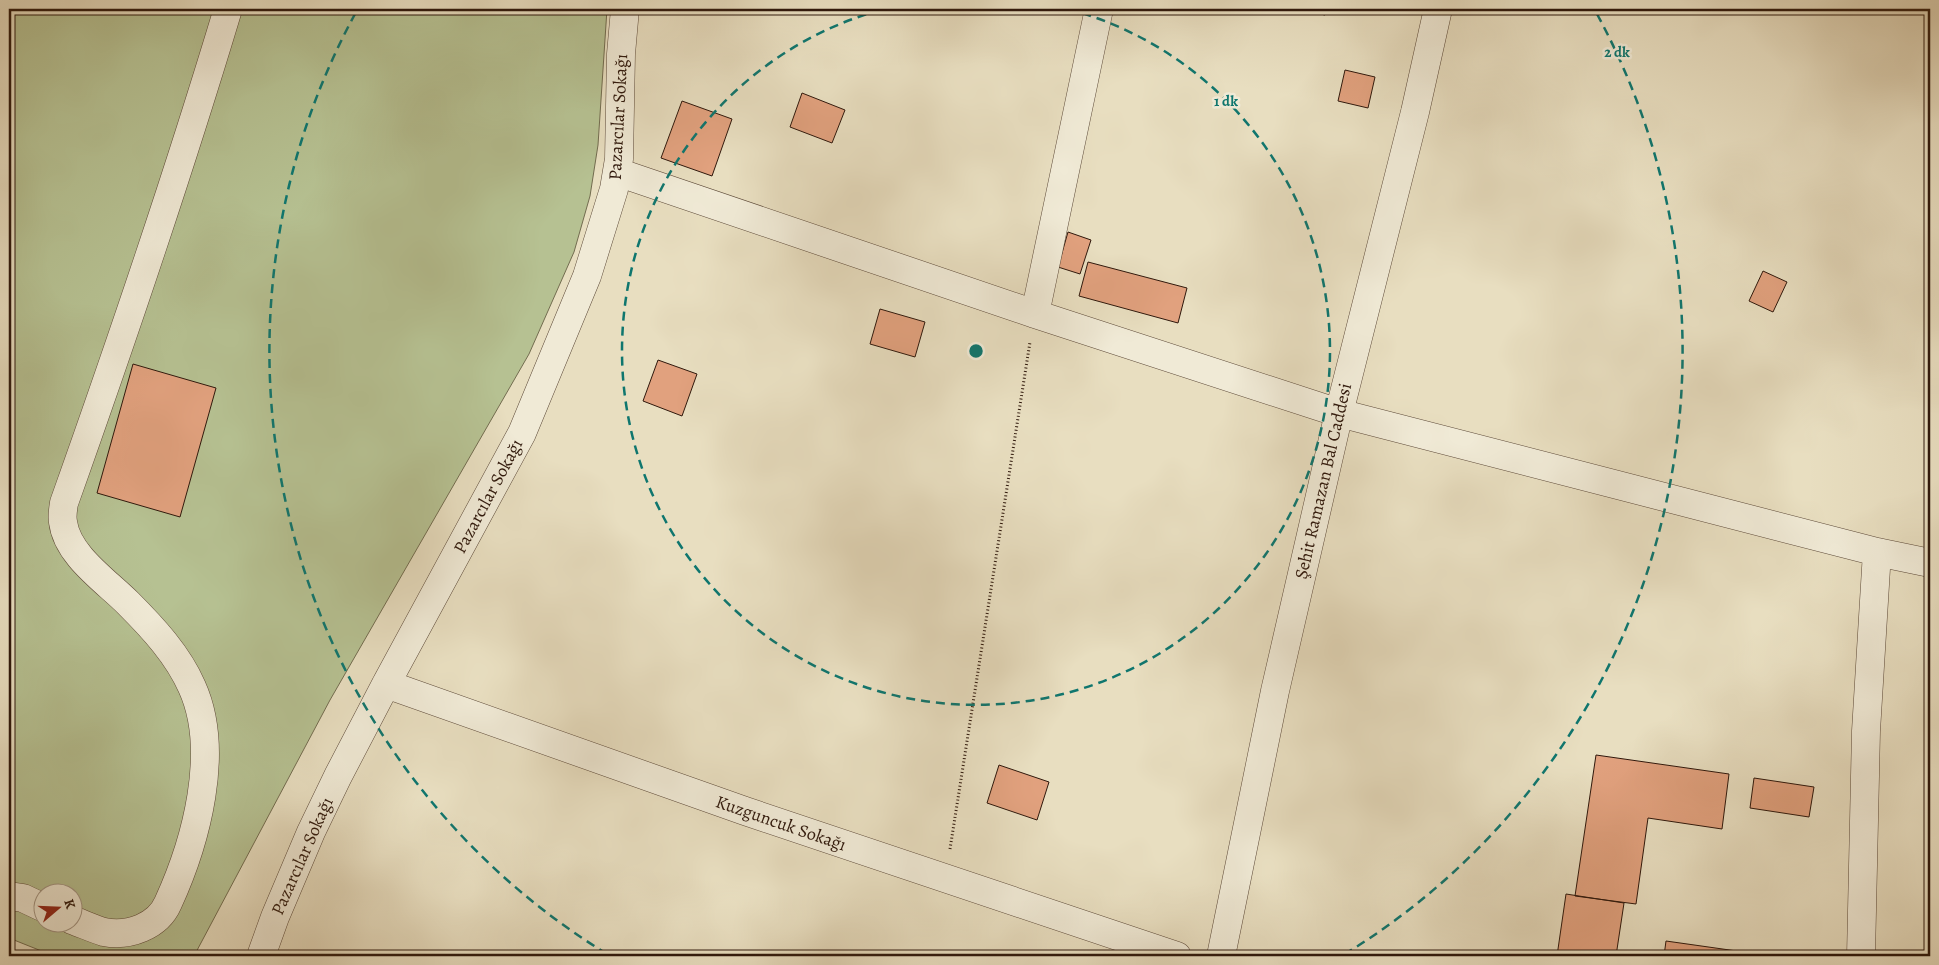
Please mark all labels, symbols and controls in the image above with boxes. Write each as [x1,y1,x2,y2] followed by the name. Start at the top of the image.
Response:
[1604,42,1630,62] text: 2 dk
[603,53,633,181] street label: Pazarcılar Sokağı
[1214,91,1238,111] text: 1 dk
[967,342,985,360] centre of rings
[1289,381,1357,581] street label: Şehit Ramazan Bal Caddesi
[448,435,528,557] street label: Pazarcılar Sokağı
[712,789,850,857] street label: Kuzguncuk Sokağı
[265,793,339,919] street label: Pazarcılar Sokağı
[32,882,82,932] north arrow
[59,896,81,912] text: K

